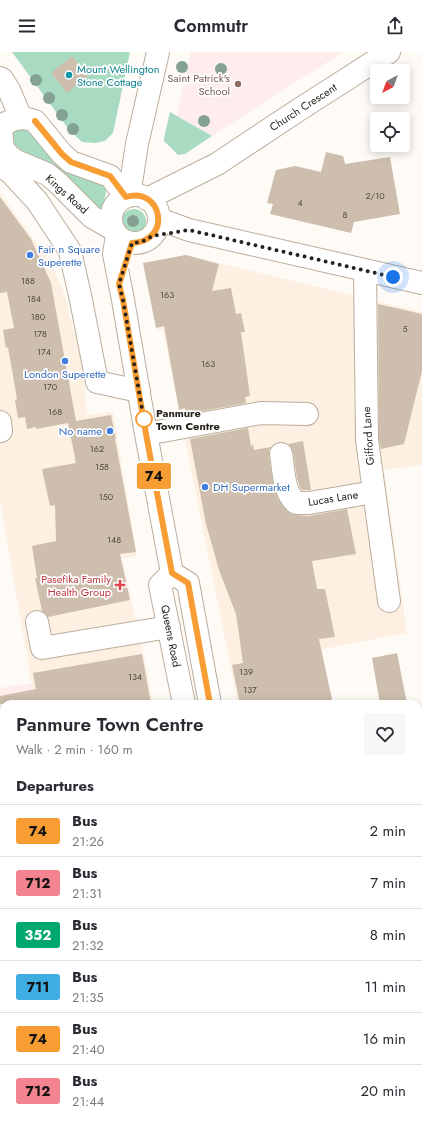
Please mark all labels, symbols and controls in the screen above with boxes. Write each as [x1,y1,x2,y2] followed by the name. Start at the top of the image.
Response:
[174,13,248,39] text: Commutr
[16,15,38,37] icon: menu
[384,15,406,37] icon: share
[77,61,159,90] place label: Mount Wellington Stone Cottage
[370,64,410,104] north arrow
[370,64,410,152] map controls
[64,70,74,80] marker: Mount Wellington Stone Cottage
[167,70,231,99] place label: Saint Patrick's School
[233,79,243,89] marker: Saint Patrick's School
[266,79,340,135] street label: Church Crescent
[370,112,410,152] button: locate
[42,170,92,218] street label: Kings Road
[365,189,385,202] house number: 2/10
[297,196,303,209] house number: 4
[343,208,348,221] house number: 8
[38,241,100,270] place label: Fair n Square Superette
[25,250,35,260] marker: Fair n Square Superette
[383,267,403,287] your location
[21,274,35,287] house number: 188
[160,288,174,301] house number: 163
[27,292,41,305] house number: 184
[31,310,46,323] house number: 180
[402,322,408,335] house number: 5
[33,327,47,340] house number: 178
[37,345,51,358] house number: 174
[60,356,70,366] marker: London Superette
[201,357,215,370] house number: 163
[24,366,106,382] place label: London Superette
[43,380,58,393] house number: 170
[48,405,62,418] house number: 168
[156,405,220,434] place label: Panmure Town Centre
[358,406,378,466] street label: Gifford Lane
[135,410,153,428] marker: Panmure Town Centre
[59,423,102,439] place label: No name
[105,426,115,436] marker: No name
[90,442,104,455] house number: 162
[95,460,109,473] house number: 158
[136,463,172,489] line badge: 74
[145,466,163,486] text: 74
[213,479,290,495] place label: DH Supermarket
[200,482,210,492] marker: DH Supermarket
[307,486,360,510] street label: Lucas Lane
[99,490,114,503] house number: 150
[107,533,121,546] house number: 148
[41,571,111,600] place label: Pasefika Family Health Group
[114,579,126,591] marker: Pasefika Family Health Group
[157,604,185,668] street label: Queens Road
[239,665,253,678] house number: 139
[128,670,142,683] house number: 134
[243,683,257,696] house number: 137
[16,711,203,738] text: Panmure Town Centre
[364,713,406,755] button: heart
[16,740,133,759] text: Walk · 2 min · 160 m
[16,775,94,797] text: Departures
[72,810,97,832] text: Bus
[369,820,406,842] text: 2 min
[29,821,47,841] text: 74
[72,832,104,851] text: 21:26
[72,862,97,884] text: Bus
[370,872,406,894] text: 7 min
[26,873,50,893] text: 712
[72,884,102,903] text: 21:31
[72,914,97,936] text: Bus
[370,924,406,946] text: 8 min
[25,925,51,945] text: 352
[72,936,104,955] text: 21:32
[72,966,97,988] text: Bus
[365,976,406,998] text: 11 min
[27,977,49,997] text: 711
[72,988,104,1007] text: 21:35
[72,1018,97,1040] text: Bus
[363,1028,406,1050] text: 16 min
[29,1029,47,1049] text: 74
[72,1040,105,1059] text: 21:40
[72,1070,97,1092] text: Bus
[360,1080,406,1102] text: 20 min
[26,1081,50,1101] text: 712
[72,1092,104,1111] text: 21:44

